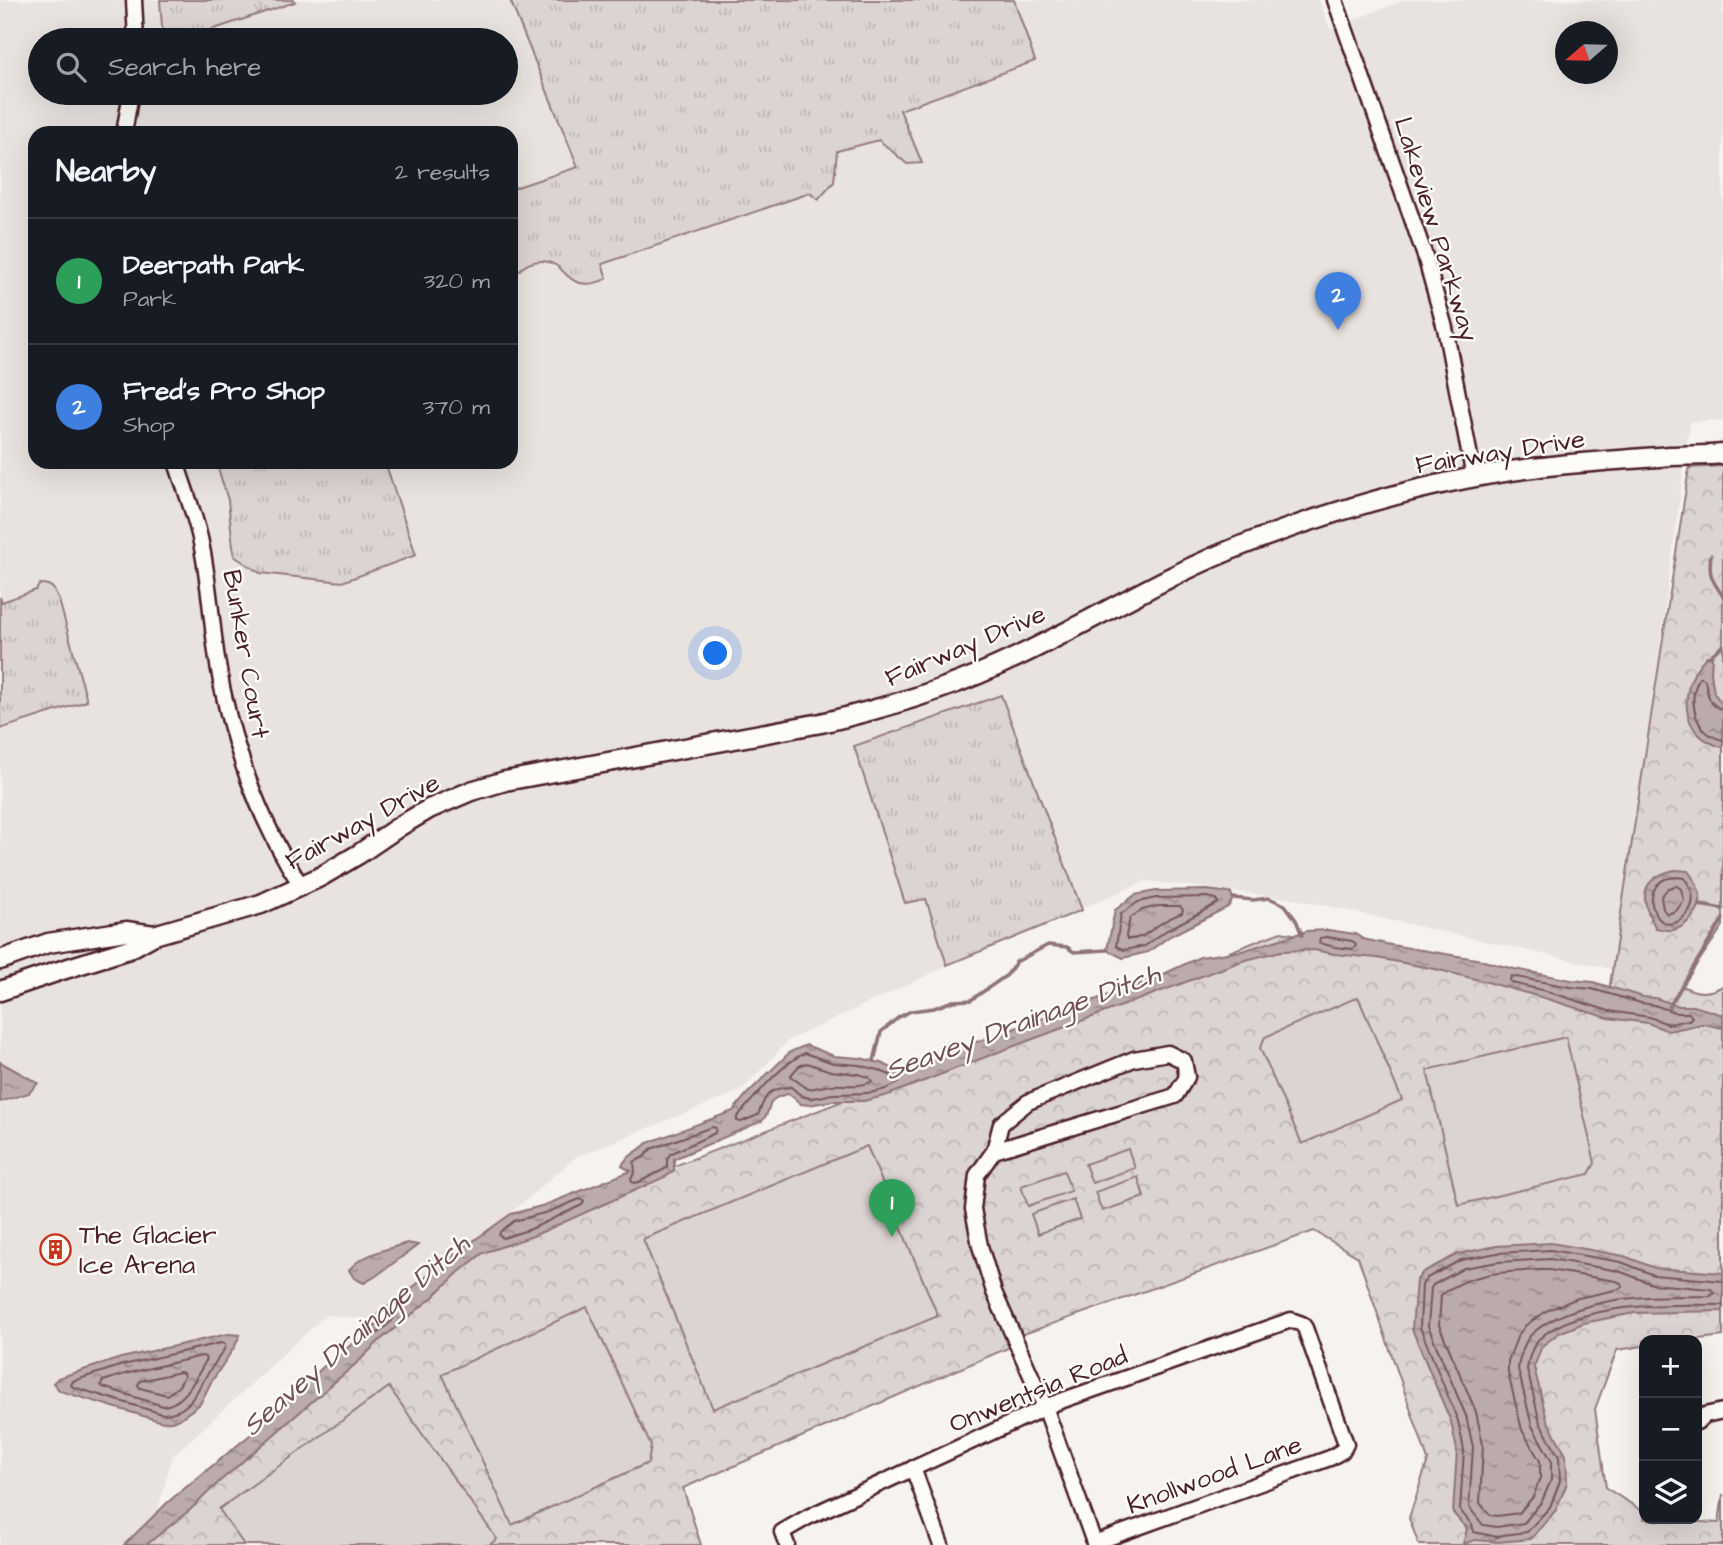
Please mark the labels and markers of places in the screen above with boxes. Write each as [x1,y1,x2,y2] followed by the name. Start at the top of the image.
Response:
[1315,272,1361,330] pin: 2
[869,1179,915,1237] pin: 1
[79,1217,217,1283] place label: The Glacier Ice Arena
[39,1232,73,1266] building icon: The Glacier Ice Arena

